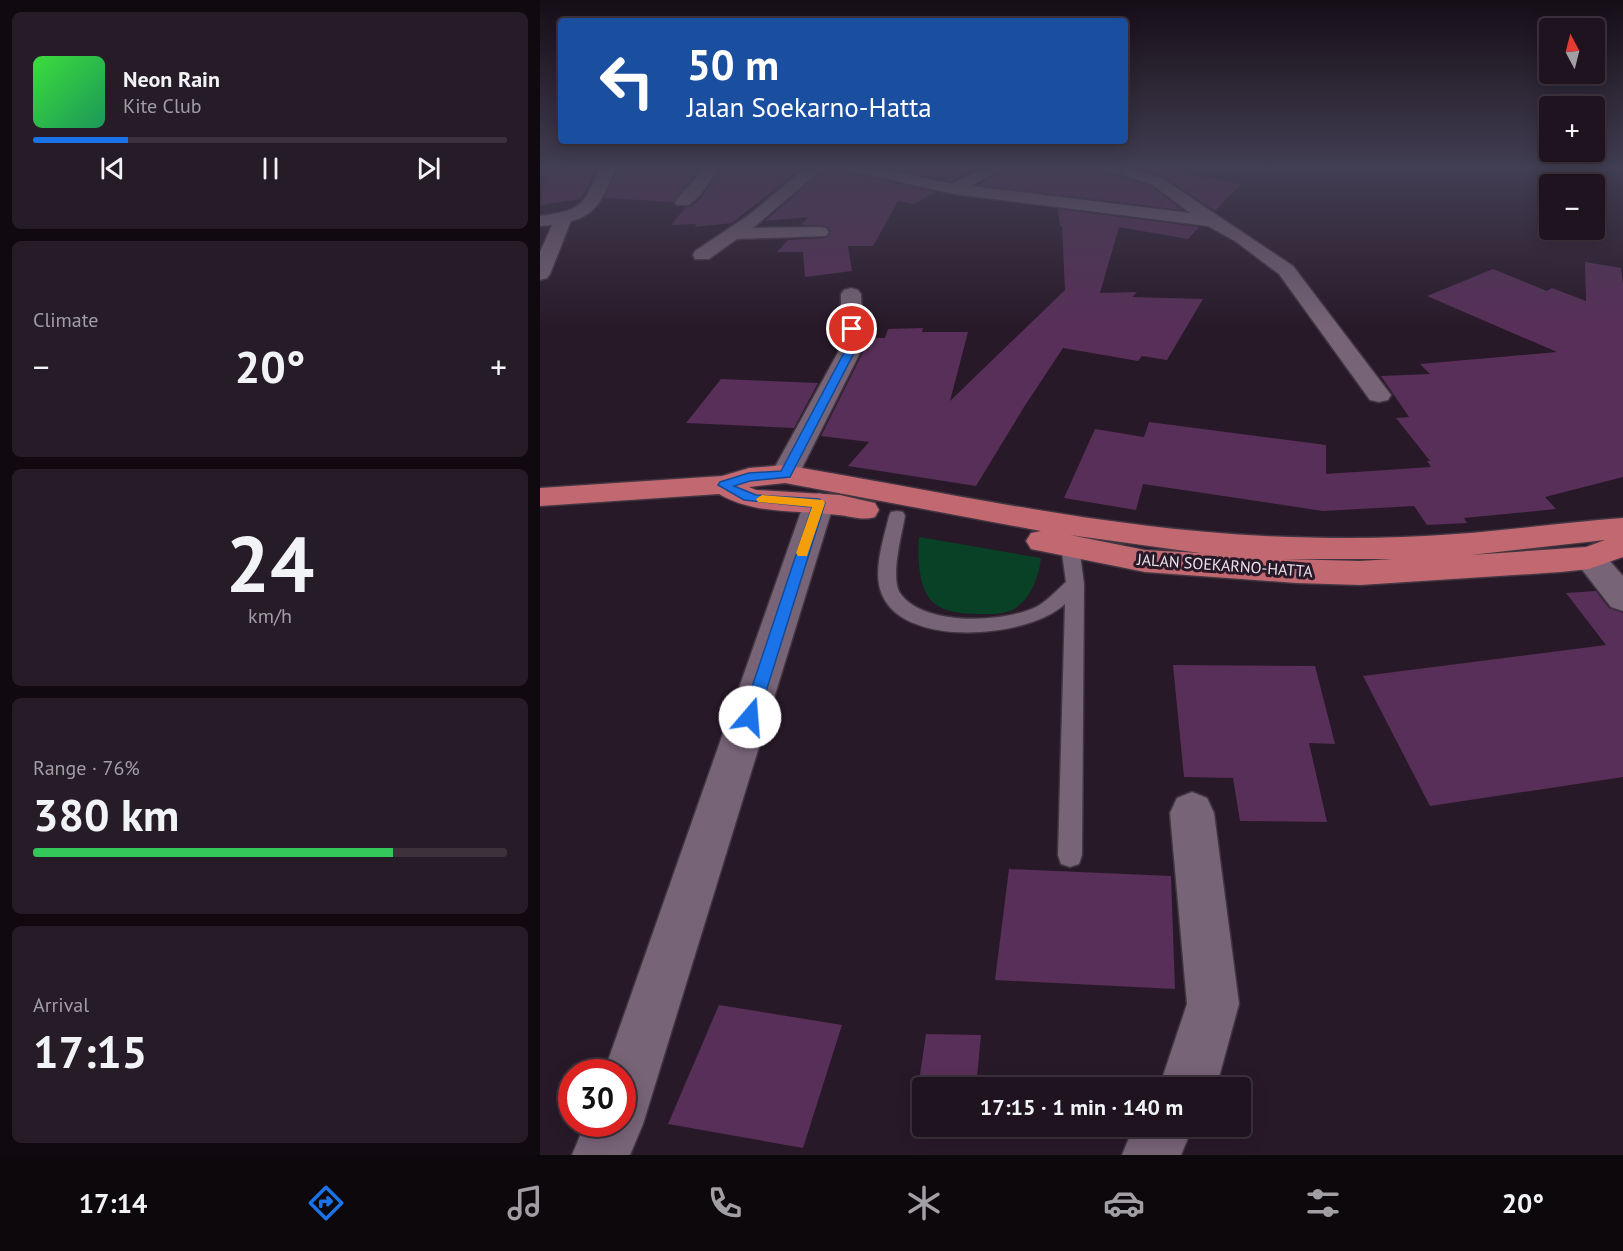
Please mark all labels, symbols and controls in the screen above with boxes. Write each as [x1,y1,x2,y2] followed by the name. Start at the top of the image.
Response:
[1539,18,1605,84] north arrow
[1539,18,1605,240] map controls
[687,37,779,92] text: 50 m
[588,42,666,120] icon: left
[123,65,220,93] text: Neon Rain
[687,90,932,124] text: Jalan Soekarno-Hatta
[123,93,201,119] text: Kite Club
[1539,96,1605,162] button: +
[96,152,129,185] icon: previous
[254,152,287,185] icon: pause
[412,152,445,185] icon: next
[1539,174,1605,240] button: −
[826,303,877,354] pin
[33,307,99,333] text: Climate
[835,312,868,345] icon: arrive
[235,337,305,395] text: 20°
[33,345,50,388] text: −
[490,345,507,388] text: +
[226,513,314,614] text: 24
[1136,549,1314,581] street label: JALAN SOEKARNO-HATTA
[248,603,292,629] text: km/h
[718,685,782,749] position arrow
[33,755,140,781] text: Range · 76%
[33,785,179,843] text: 380 km
[33,992,89,1018] text: Arrival
[33,1022,147,1080] text: 17:15
[558,1059,636,1137] speed limit sign: 30
[980,1093,1183,1121] text: 17:15 · 1 min · 140 m
[305,1182,347,1224] icon: directions
[504,1182,546,1224] icon: music
[704,1182,746,1224] icon: phone
[903,1182,945,1224] icon: climate
[1103,1182,1145,1224] icon: car
[1302,1182,1344,1224] icon: filters
[79,1186,147,1220] text: 17:14
[1502,1186,1544,1220] text: 20°

